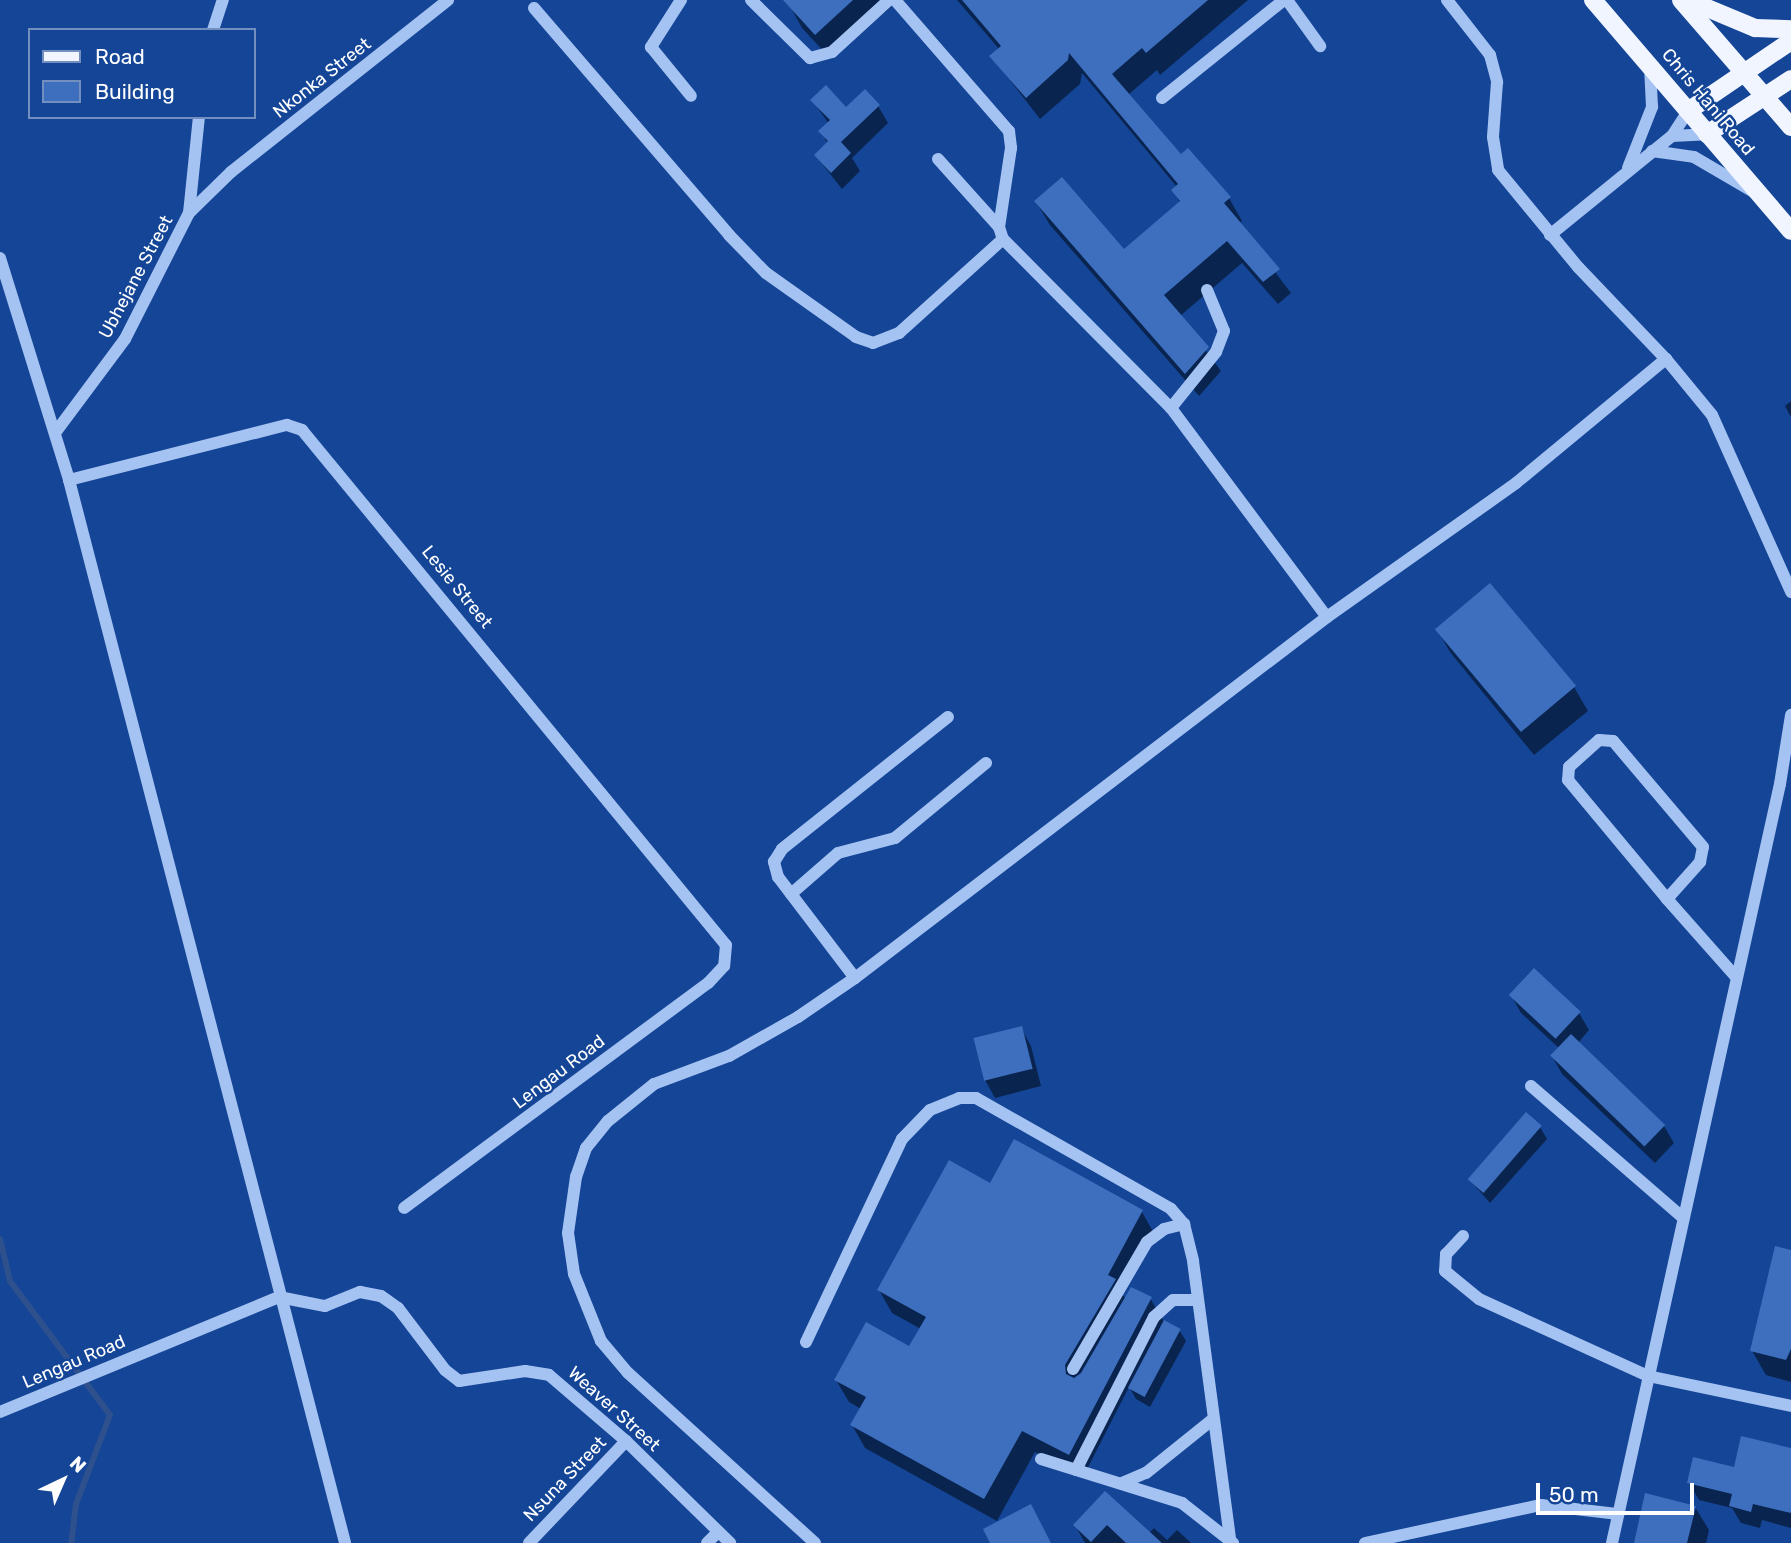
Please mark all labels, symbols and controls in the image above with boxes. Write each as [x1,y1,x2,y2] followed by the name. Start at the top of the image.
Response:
[28,28,256,119] legend
[269,33,375,123] street label: Nkonka Street
[95,44,145,69] text: Road
[1657,44,1759,160] street label: Chris Hani Road
[95,79,175,104] text: Building
[94,212,178,342] street label: Ubhejane Street
[417,541,497,633] street label: Lesie Street
[509,1030,609,1114] street label: Lengau Road
[19,1331,129,1393] street label: Lengau Road
[563,1362,665,1456] street label: Weaver Street
[519,1432,611,1526] street label: Nsuna Street
[28,1445,98,1515] north arrow
[65,1452,91,1478] text: N
[1539,1470,1696,1514] scale bar
[1549,1482,1599,1507] text: 50 m

